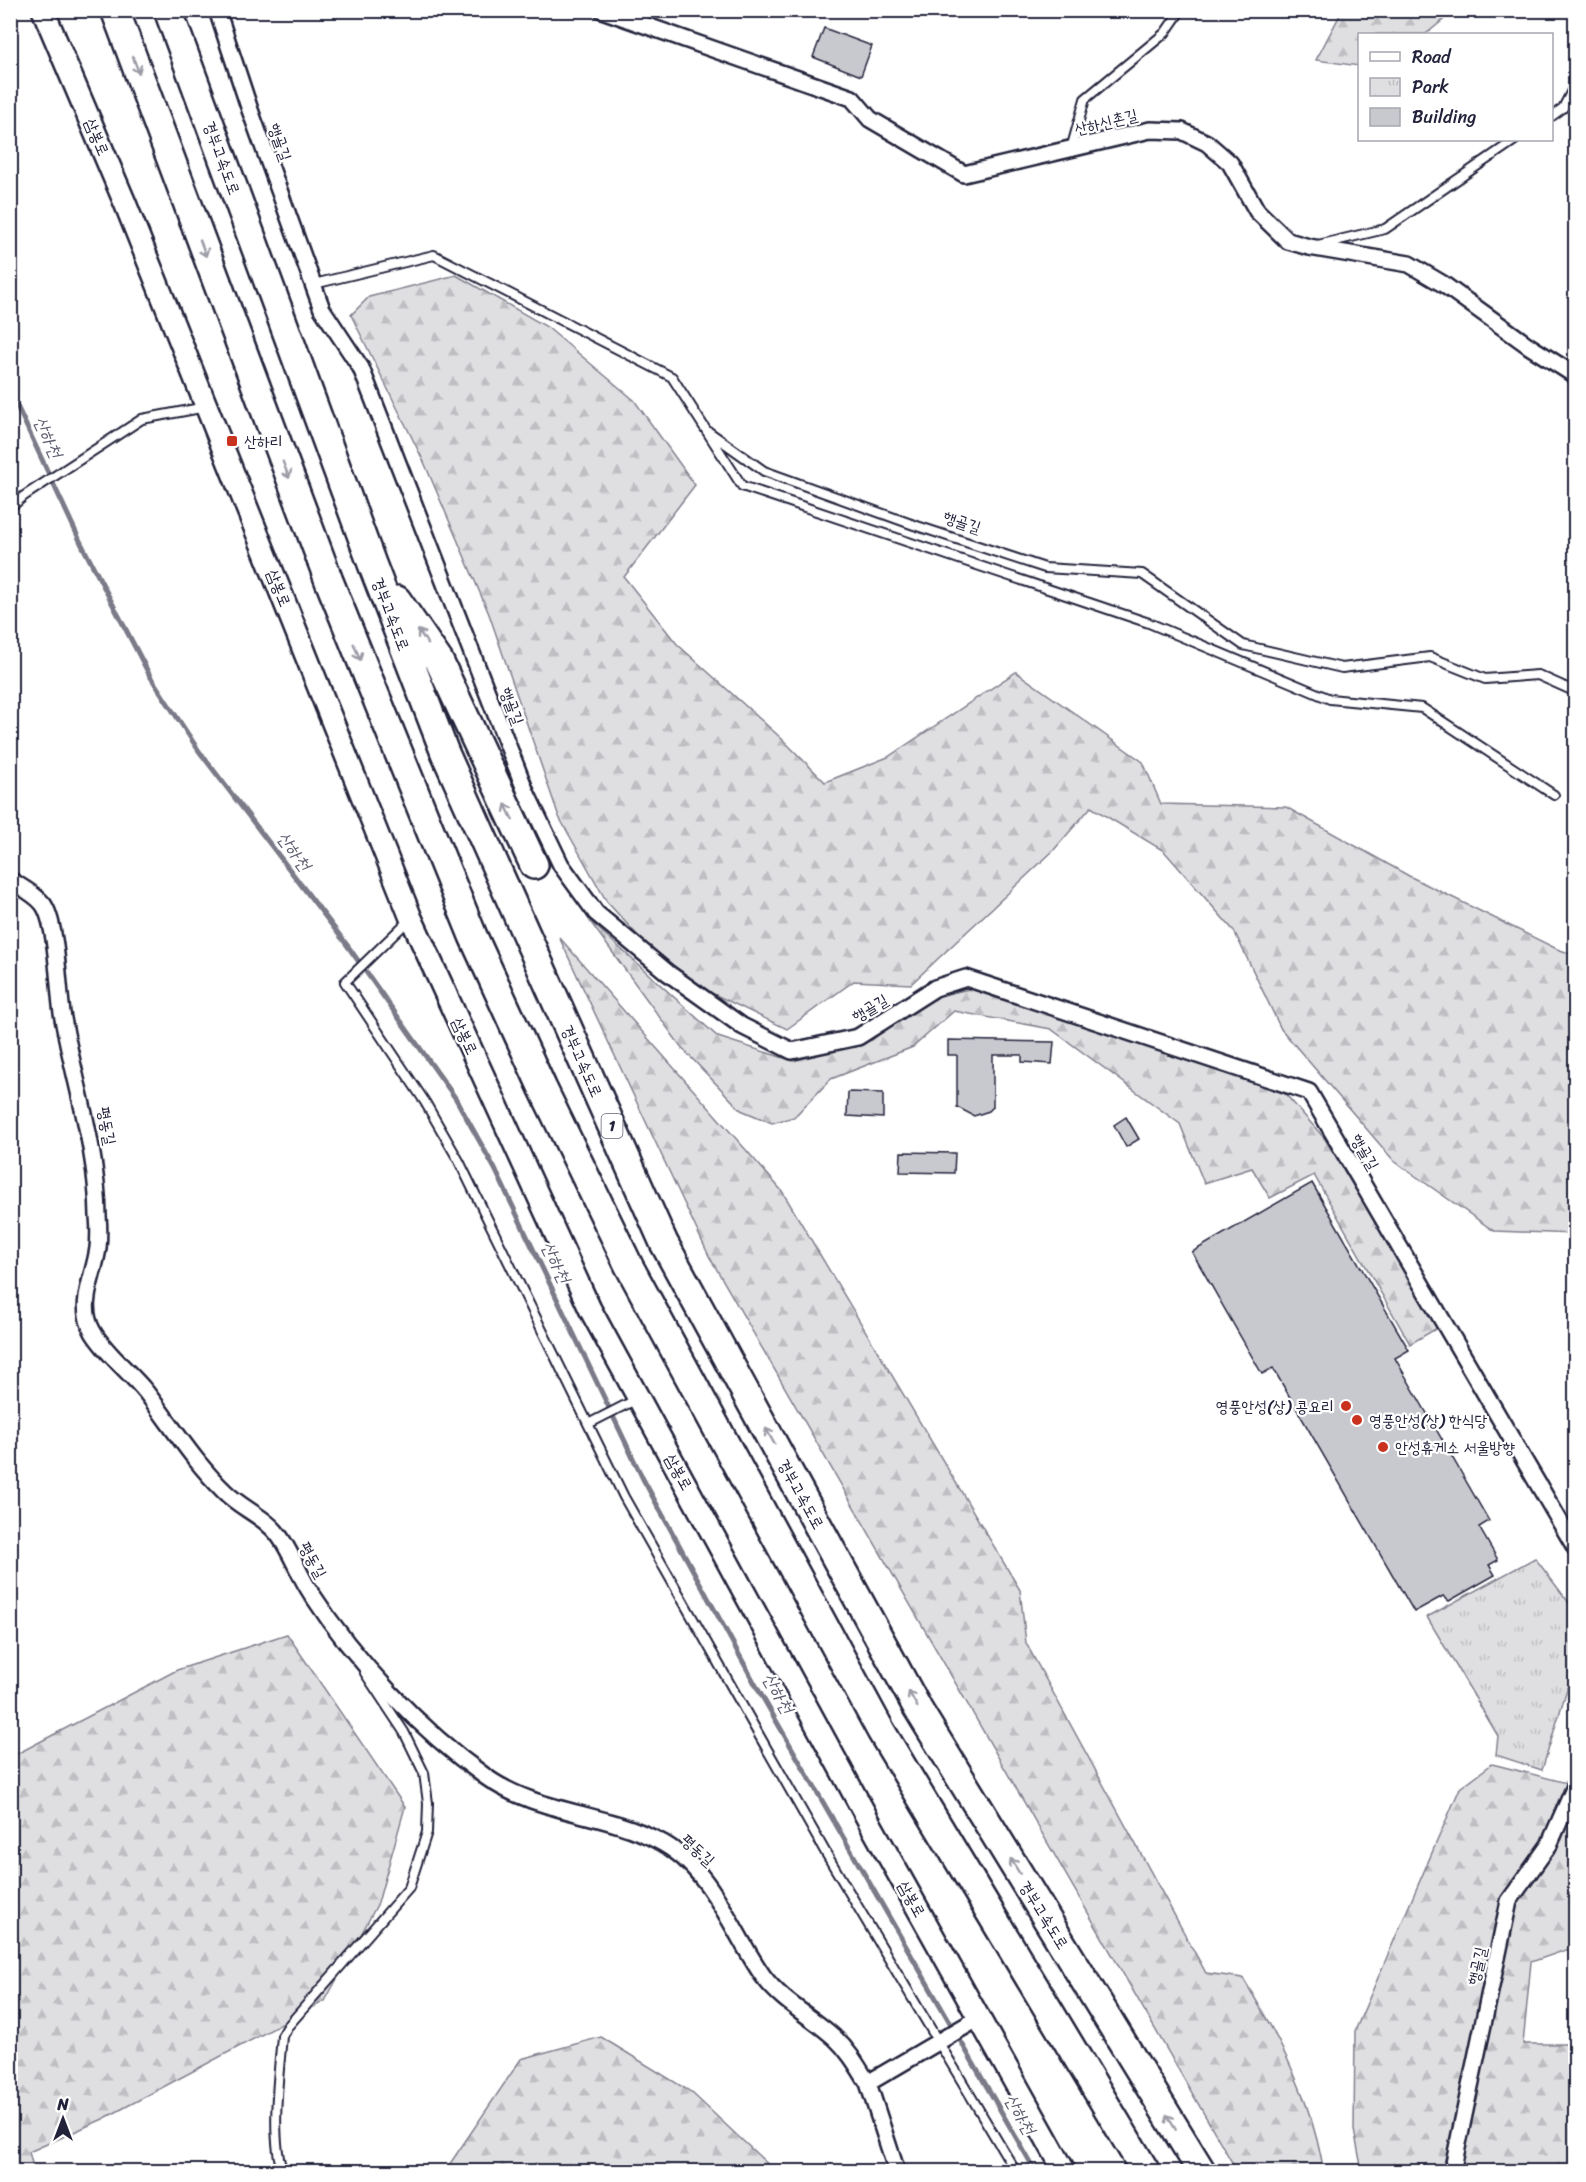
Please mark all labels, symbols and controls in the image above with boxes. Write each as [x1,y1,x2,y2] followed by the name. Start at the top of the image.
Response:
[1358,33,1553,141] legend
[1412,41,1452,73] text: Road
[131,55,142,74] one-way arrow
[1412,71,1449,103] text: Park
[1071,100,1141,144] street label: 산하신촌길
[1412,101,1476,133] text: Building
[76,114,118,160] street label: 삼봉로
[195,117,249,199] street label: 경부고속도로
[260,119,300,165] street label: 행골길
[199,238,210,257] one-way arrow
[24,411,72,465] water label: 산하천
[244,427,283,456] place label: 산하리
[225,434,239,448] marker: 산하리
[282,460,293,479] one-way arrow
[939,502,985,542] street label: 행골길
[258,565,300,611] street label: 삼봉로
[364,573,418,655] street label: 경부고속도로
[417,630,429,646] one-way arrow
[352,642,363,661] one-way arrow
[492,683,533,729] street label: 행골길
[503,803,515,821] one-way arrow
[268,824,321,879] water label: 산하천
[846,986,894,1030] street label: 행골길
[444,1012,486,1060] street label: 삼봉로
[553,1020,611,1102] street label: 경부고속도로
[89,1104,125,1148] street label: 평동길
[602,1114,622,1138] road number: 1
[1343,1128,1387,1176] street label: 행골길
[532,1235,581,1290] water label: 산하천
[1216,1392,1334,1421] place label: 영풍안성(상) 콩요리
[1339,1399,1353,1413] marker: 영풍안성(상) 콩요리
[1369,1406,1488,1435] place label: 영풍안성(상) 한식당
[1350,1413,1364,1427] marker: 영풍안성(상) 한식당
[764,1428,776,1445] one-way arrow
[1395,1433,1515,1462] place label: 안성휴게소 서울방향
[1376,1440,1390,1454] marker: 안성휴게소 서울방향
[657,1448,701,1496] street label: 삼봉로
[770,1453,832,1535] street label: 경부고속도로
[291,1536,335,1584] street label: 평동길
[753,1666,803,1721] water label: 산하천
[907,1691,918,1709] one-way arrow
[674,1826,722,1874] street label: 평동길
[1008,1858,1020,1875] one-way arrow
[890,1875,934,1923] street label: 삼봉로
[1011,1875,1077,1955] street label: 경부고속도로
[1459,1944,1495,1988] street label: 행골길
[995,2087,1045,2142] water label: 산하천
[33,2089,93,2149] north arrow
[56,2090,69,2119] text: N
[1165,2114,1177,2131] one-way arrow

